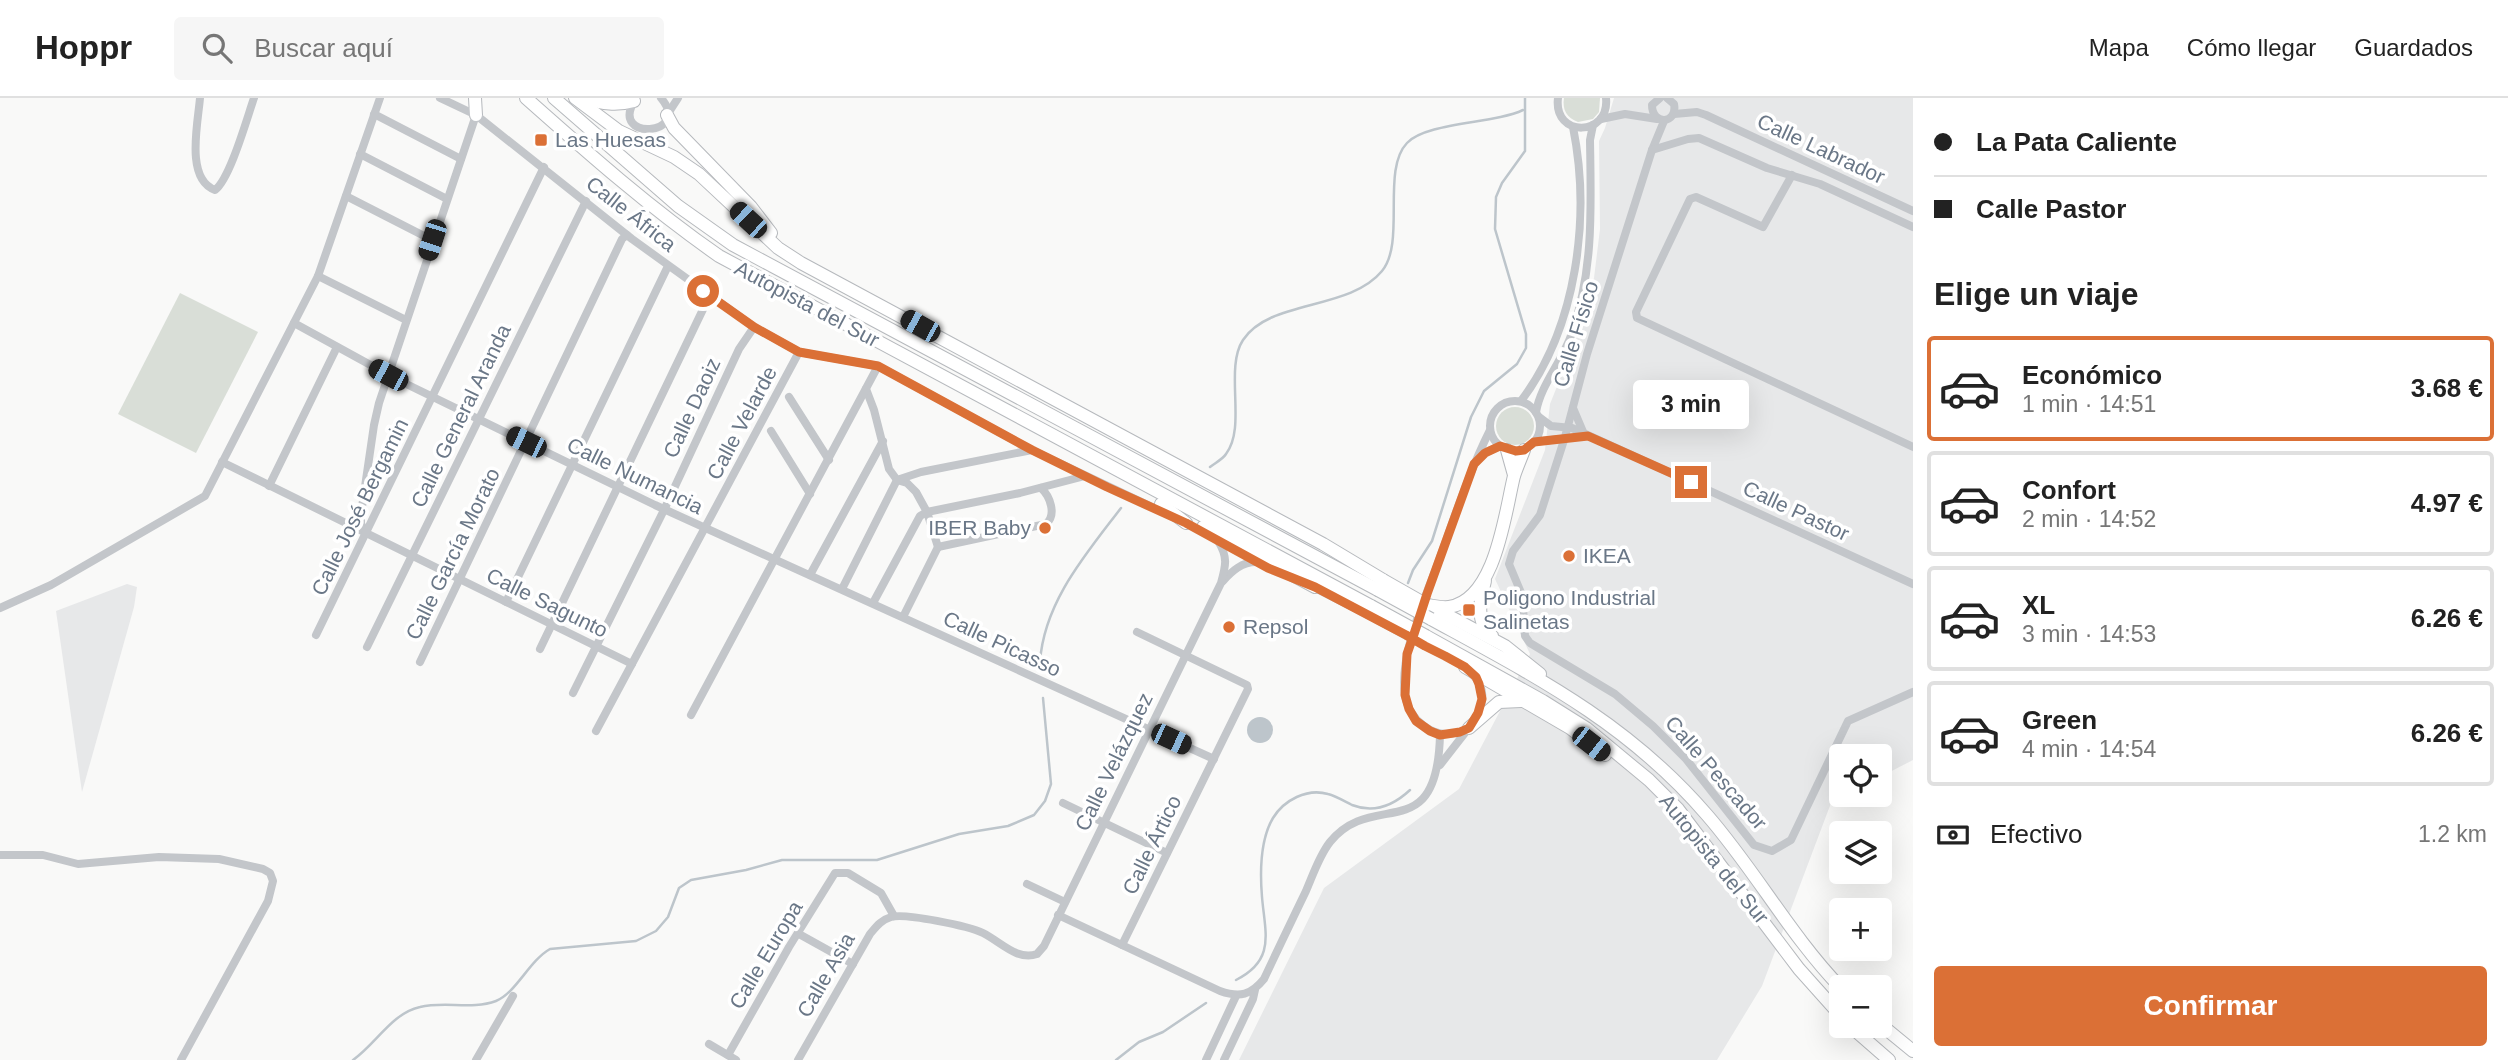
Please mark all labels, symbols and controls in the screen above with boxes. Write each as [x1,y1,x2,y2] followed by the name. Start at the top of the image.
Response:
[174,17,664,80] search box
[35,29,132,66] text: Hoppr
[198,29,236,67] icon: search
[254,33,393,63] text: Buscar aquí
[2089,34,2149,61] text: Mapa
[2187,34,2316,61] text: Cómo llegar
[2354,34,2473,61] text: Guardados
[1754,109,1889,188] street label: Calle Labrador
[1976,127,2177,157] text: La Pata Caliente
[555,128,666,151] place label: Las Huesas
[533,132,549,148] marker: Las Huesas
[582,171,681,256] street label: Calle África
[1976,194,2126,224] text: Calle Pastor
[726,198,771,242] car
[416,217,449,263] car
[731,256,883,351] street label: Autopista del Sur
[687,275,719,307] route start
[1934,276,2139,312] text: Elige un viaje
[1548,278,1603,390] street label: Calle Físico
[897,307,944,345] car
[406,320,515,511] street label: Calle General Aranda
[658,354,725,461] street label: Calle Daoiz
[365,356,412,394] car
[1938,357,2001,420] icon: car
[2022,360,2162,390] text: Económico
[702,362,781,483] street label: Calle Velarde
[2411,373,2483,403] text: 3.68 €
[1633,380,1749,430] callout: 3 min
[1661,391,1721,417] text: 3 min
[2022,391,2156,417] text: 1 min · 14:51
[307,415,412,599] street label: Calle José Bergamin
[503,423,550,461] car
[564,433,707,519] street label: Calle Numancia
[401,464,504,643] street label: Calle García Morato
[1675,466,1707,498] route end
[1938,472,2001,535] icon: car
[2022,475,2116,505] text: Confort
[1740,476,1853,545] street label: Calle Pastor
[2411,488,2483,518] text: 4.97 €
[2022,506,2156,532] text: 2 min · 14:52
[928,516,1031,539] place label: IBER Baby
[1037,520,1053,536] marker: IBER Baby
[1583,544,1631,567] place label: IKEA
[1561,548,1577,564] marker: IKEA
[483,563,612,642] street label: Calle Sagunto
[1483,586,1656,633] place label: Poligono Industrial Salinetas
[1938,587,2001,650] icon: car
[2022,590,2055,620] text: XL
[1461,602,1477,618] marker: Poligono Industrial Salinetas
[2411,603,2483,633] text: 6.26 €
[940,606,1065,681] street label: Calle Picasso
[1243,615,1308,638] place label: Repsol
[1221,619,1237,635] marker: Repsol
[2022,621,2156,647] text: 3 min · 14:53
[1070,689,1157,835] street label: Calle Velázquez
[1938,702,2001,765] icon: car
[2022,705,2097,735] text: Green
[1661,711,1772,834] street label: Calle Pescador
[2411,718,2483,748] text: 6.26 €
[1148,721,1195,757] car
[1568,723,1615,765] car
[2022,736,2156,762] text: 4 min · 14:54
[1829,744,1892,1038] map controls
[1829,744,1892,807] button: locate
[1655,789,1774,928] street label: Autopista del Sur
[1118,791,1185,898] street label: Calle Ártico
[1934,816,1972,854] icon: cash
[1990,819,2083,849] text: Efectivo
[1829,821,1892,884] button: layers
[2418,821,2487,847] text: 1.2 km
[724,897,807,1013] street label: Calle Europa
[1829,898,1892,961] button: +
[792,928,859,1021] street label: Calle Asia
[1934,966,2487,1046] button: Confirmar
[1829,975,1892,1038] button: −

